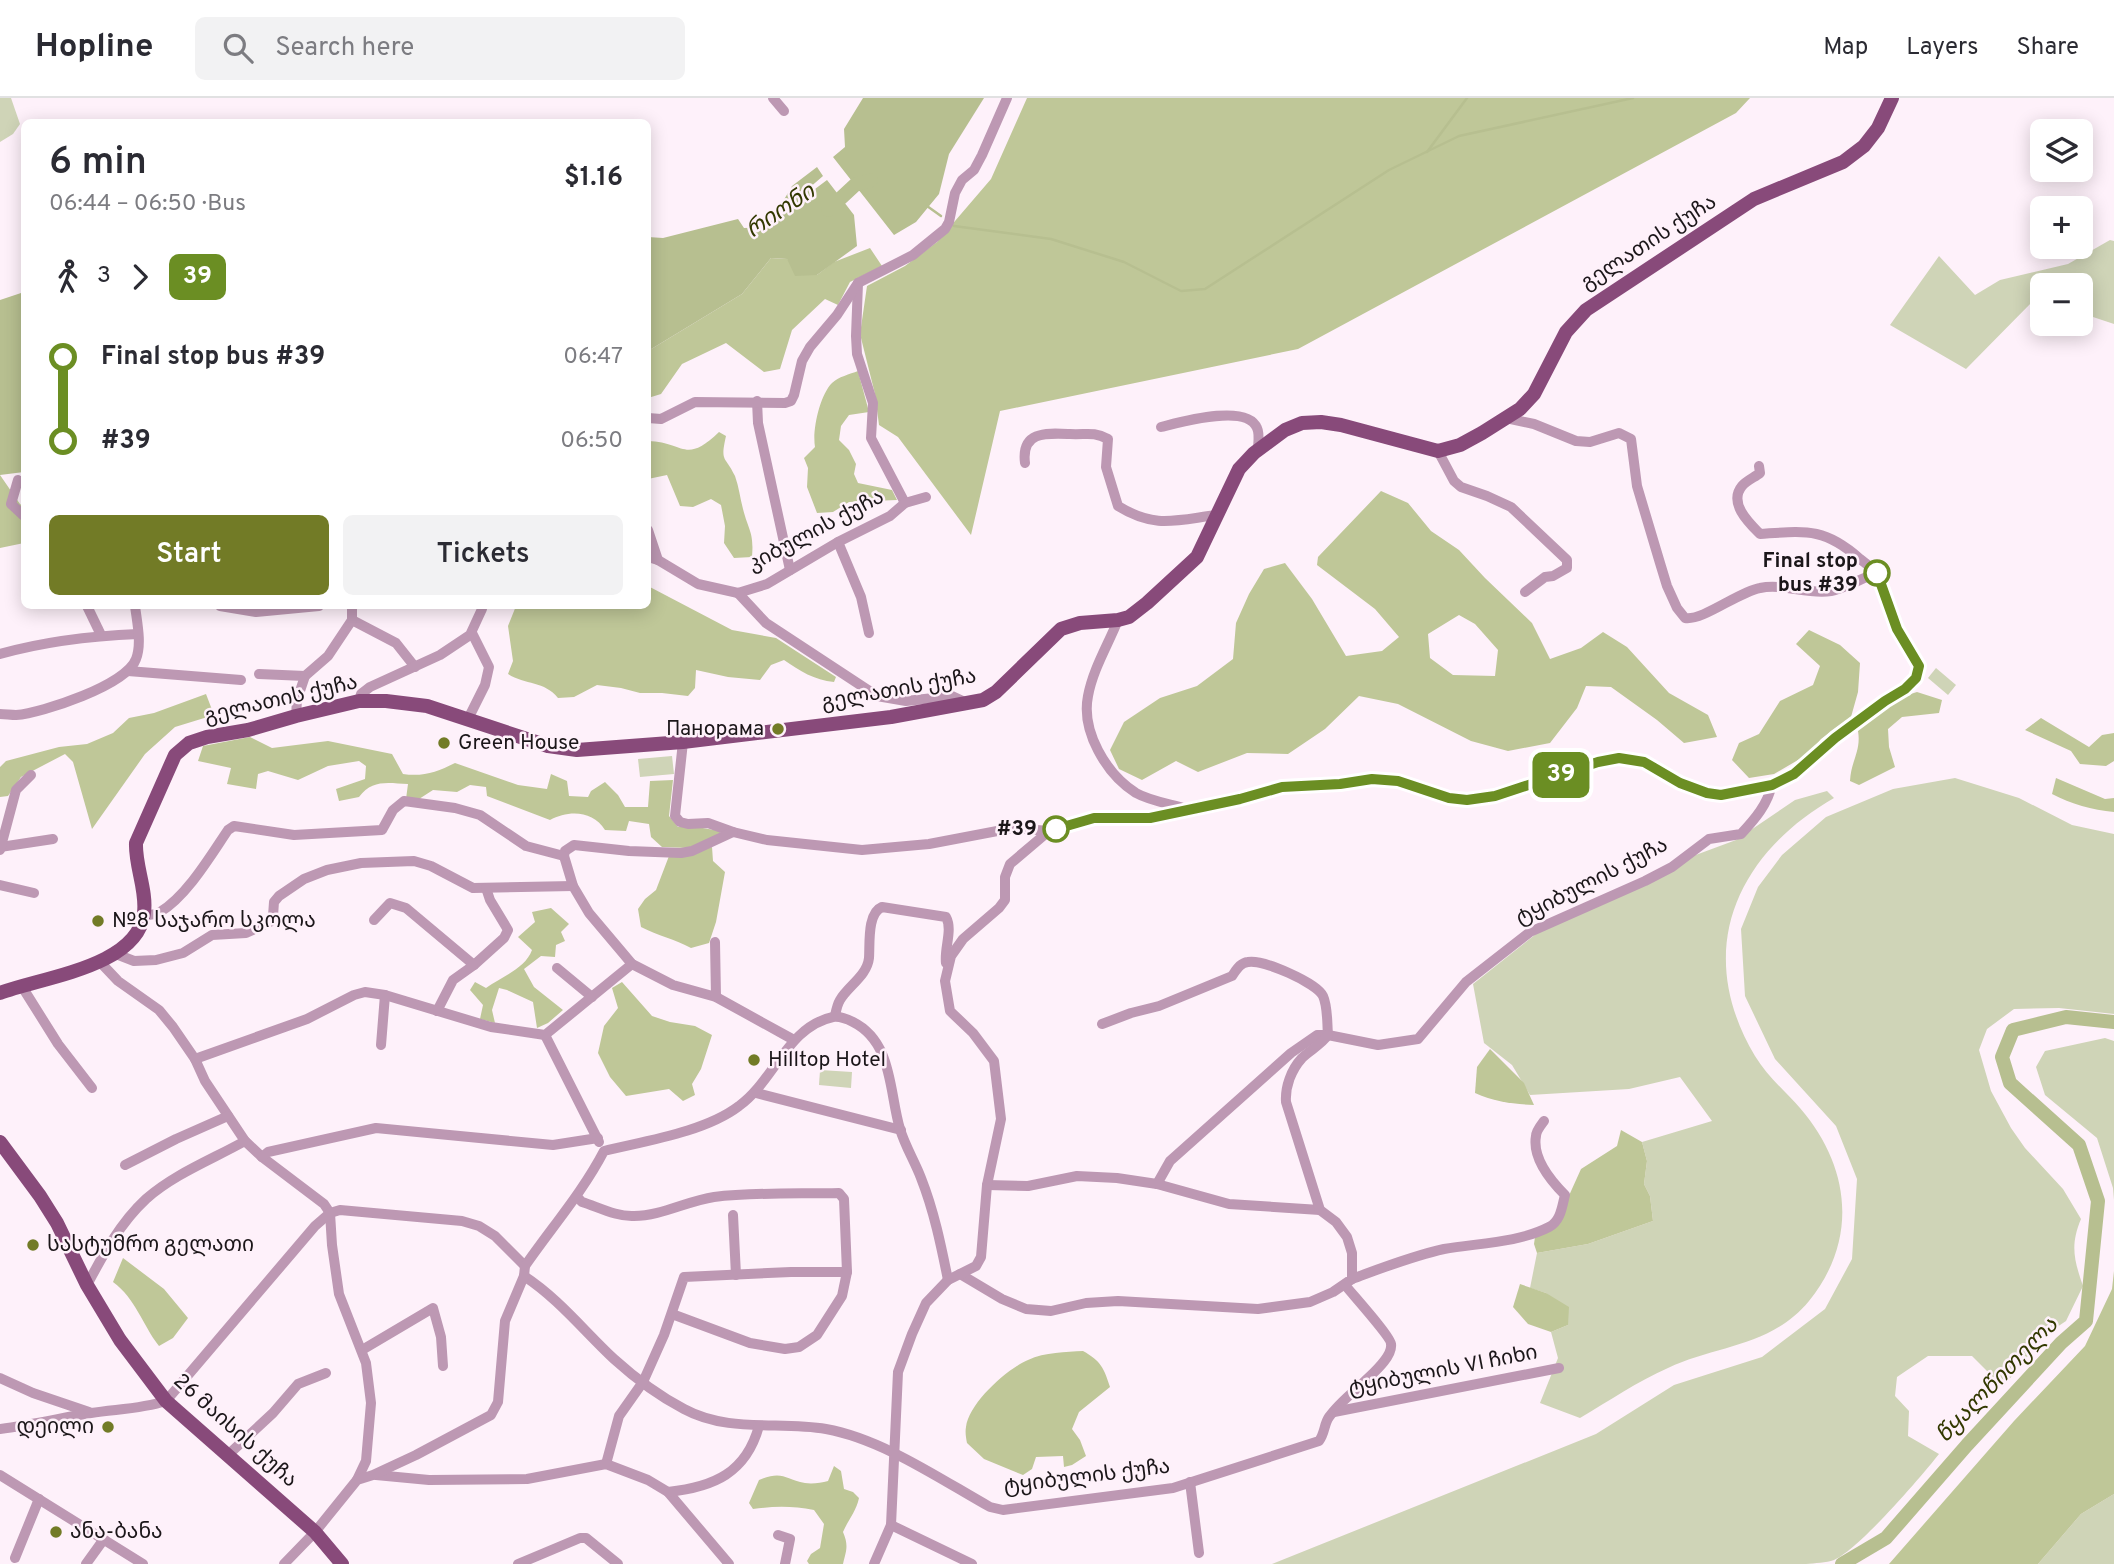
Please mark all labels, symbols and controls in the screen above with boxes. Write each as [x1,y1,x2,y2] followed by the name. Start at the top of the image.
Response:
[195,17,685,80] search box
[35,27,153,69] text: Hopline
[219,29,257,67] icon: search
[275,32,414,65] text: Search here
[1823,33,1868,63] text: Map
[1906,33,1978,63] text: Layers
[2016,33,2079,63] text: Share
[2030,119,2093,336] map controls
[2030,119,2093,182] button: layers
[49,139,147,188] text: 6 min
[564,162,623,195] text: $1.16
[741,178,822,246] water label: რიონი
[1576,189,1722,297] street label: გელათის ქუჩა
[49,190,246,219] text: 06:44 – 06:50 · Bus
[2030,196,2093,259] button: +
[49,258,87,296] icon: walk
[121,258,159,296] icon: forward
[97,262,111,291] text: 3
[183,262,212,292] text: 39
[2030,273,2093,336] button: −
[101,341,325,374] text: Final stop bus #39
[563,343,623,372] text: 06:47
[101,425,151,458] text: #39
[560,427,623,456] text: 06:50
[743,484,889,578] street label: კიბულის ქუჩა
[49,515,329,595] button: Start
[343,515,623,595] button: Tickets
[1762,548,1858,599] place label: Final stop bus #39
[1864,560,1890,586] marker: Final stop bus #39
[819,663,979,717] street label: გელათის ქუჩა
[202,669,360,731] street label: გელათის ქუჩა
[666,716,764,743] place label: Панорама
[770,721,786,737] marker: Панорама
[458,730,579,757] place label: Green House
[436,735,452,751] marker: Green House
[1530,752,1592,798] line badge: 39
[1546,760,1576,790] text: 39
[997,816,1037,843] place label: #39
[1043,816,1069,842] marker: #39
[1511,832,1673,932] street label: ტყიბულის ქუჩა
[112,908,316,935] place label: №8 საჯარო სკოლა
[90,913,106,929] marker: №8 საჯარო სკოლა
[768,1047,886,1074] place label: Hilltop Hotel
[746,1052,762,1068] marker: Hilltop Hotel
[47,1232,254,1259] place label: სასტუმრო გელათი
[25,1237,41,1253] marker: სასტუმრო გელათი
[1931,1312,2066,1450] water label: წყალწითელა
[1346,1339,1540,1403] street label: ტყიბულის VI ჩიხი
[167,1368,303,1494] street label: 26 მაისის ქუჩა
[16,1414,94,1441] place label: დეილი
[100,1419,116,1435] marker: დეილი
[1002,1453,1172,1501] street label: ტყიბულის ქუჩა
[70,1519,163,1546] place label: ანა-ბანა
[48,1524,64,1540] marker: ანა-ბანა

